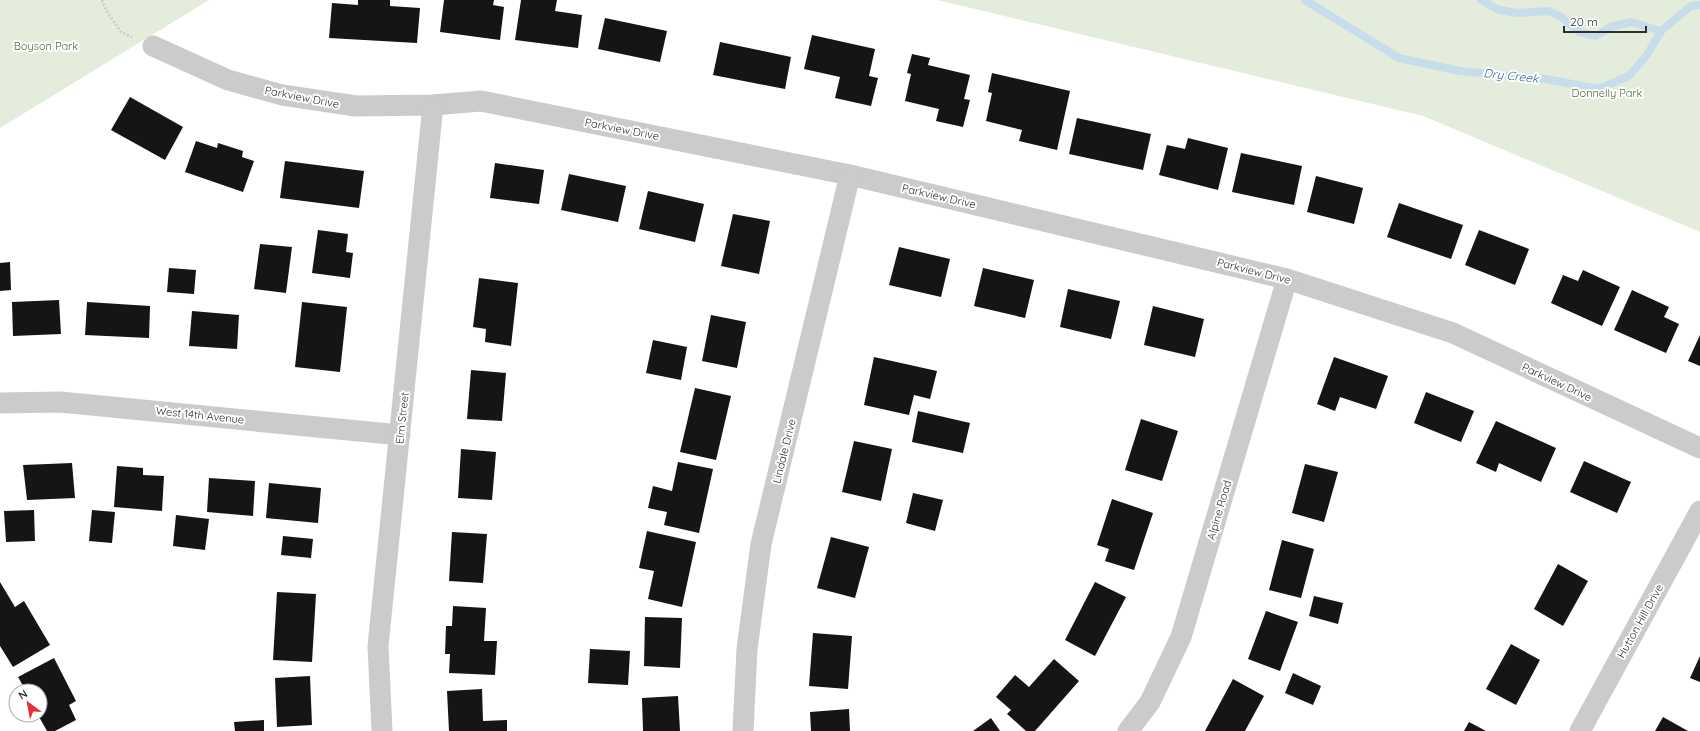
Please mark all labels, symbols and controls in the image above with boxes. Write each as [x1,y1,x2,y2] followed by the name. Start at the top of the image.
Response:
[1564,8,1646,34] scale bar
[1570,14,1598,29] text: 20 m
[14,39,78,53] park label: Boyson Park
[1483,65,1541,86] water label: Dry Creek
[264,83,340,111] street label: Parkview Drive
[1571,86,1643,100] park label: Donnelly Park
[584,115,660,143] street label: Parkview Drive
[901,181,977,211] street label: Parkview Drive
[1216,255,1292,287] street label: Parkview Drive
[1520,360,1594,404] street label: Parkview Drive
[392,391,412,445] street label: Elm Street
[155,403,245,427] street label: West 14th Avenue
[769,417,799,485] street label: Lindale Drive
[1204,478,1234,542] street label: Alpine Road
[1614,582,1666,660] street label: Hutton Hill Drive
[8,683,48,723] north arrow
[16,686,30,703] text: N

